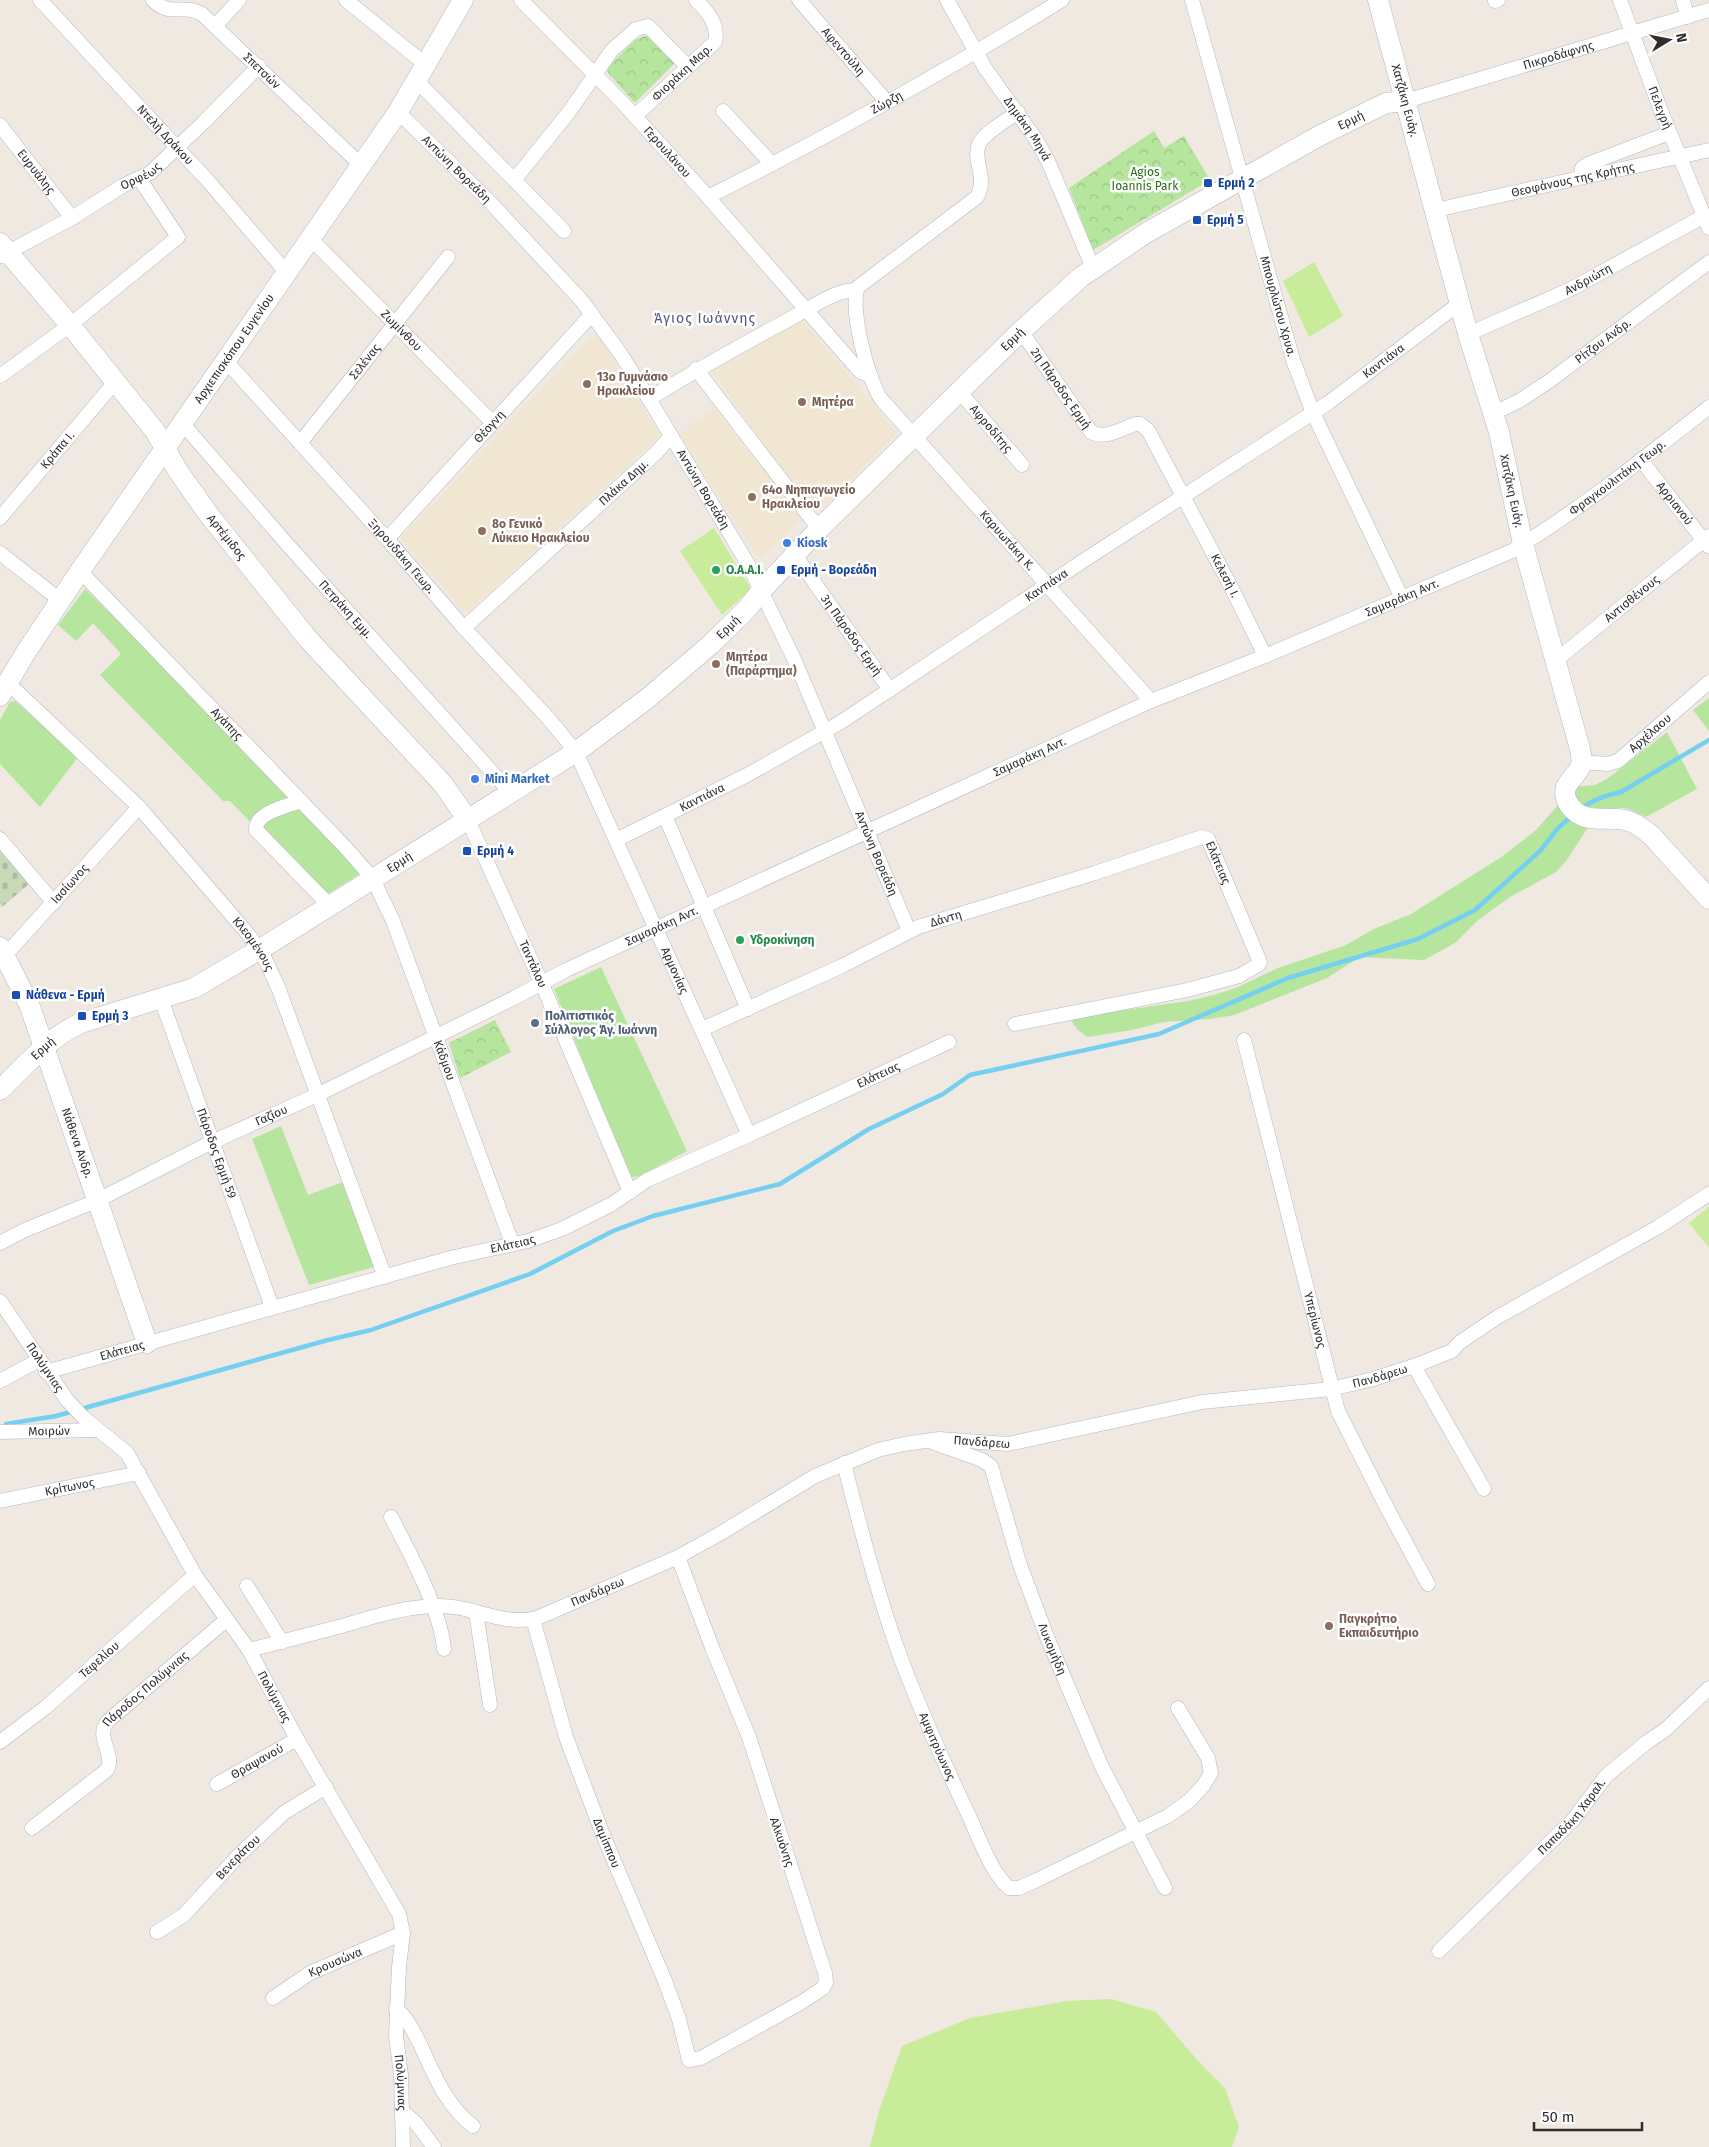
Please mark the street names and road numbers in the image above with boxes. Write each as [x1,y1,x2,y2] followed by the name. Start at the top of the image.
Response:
[819,24,868,78] street label: Αφεντούλη
[1521,38,1596,72] street label: Πικροδάφνης
[649,41,715,104] street label: Φιοράκη Μαρ.
[240,50,283,92] street label: Σπετσών
[1389,63,1422,138] street label: Χατζάκη Ευάγ.
[1645,84,1675,131] street label: Πελεγρή
[868,88,905,117] street label: Ζώρζη
[1001,94,1053,163] street label: Δημάκη Μηνά
[134,102,196,168] street label: Ντελή Δράκου
[1335,108,1366,133] street label: Ερμή
[641,124,694,180] street label: Γερουλάνου
[419,133,494,206] street label: Αντώνη Βορεάδη
[14,147,58,197] street label: Ευρυάλης
[118,159,164,193] street label: Ορφέως
[1510,159,1636,200] street label: Θεοφάνους της Κρήτης
[1257,254,1299,358] street label: Μπουρλώτου Χρυσ.
[1563,261,1614,298] street label: Ανδριώτη
[191,291,277,406] street label: Αρχιεπισκόπου Ευγενίου
[378,307,425,354] street label: Ζωμίνθου
[1572,316,1634,366] street label: Ρίτζου Ανδρ.
[998,325,1027,354] street label: Ερμή
[346,341,383,382] street label: Σελένας
[1360,341,1407,381] street label: Καντιάνα
[1028,345,1094,432] street label: 2η Πάροδος Ερμή
[967,402,1015,456] street label: Αφροδίτης
[471,407,508,446] street label: Θέογνη
[38,428,77,472] street label: Κράπα Ι.
[1566,437,1668,518] street label: Φραγκουλιτάκη Γεωρ.
[674,447,733,532] street label: Αντώνη Βορεάδη
[1497,453,1526,529] street label: Χατζάκη Ευάγ.
[596,456,651,508] street label: Πλάκα Δημ.
[1654,479,1696,528] street label: Αρριανού
[977,507,1038,573] street label: Καρυωτάκη Κ.
[204,512,249,563] street label: Αρτέμιδος
[365,516,438,596] street label: Ξηρουδάκη Γεωρ.
[1208,551,1242,600] street label: Κελεσή Ι.
[1022,566,1071,605] street label: Καντιάνα
[1602,572,1662,625] street label: Αντισθένους
[1363,576,1441,619] street label: Σαμαράκη Αντ.
[316,577,375,641] street label: Πετράκη Εμμ.
[818,592,885,678] street label: 3η Πάροδος Ερμή
[713,613,743,642] street label: Ερμή
[208,705,246,743] street label: Αγάπης
[1626,711,1674,755] street label: Αρχέλαου
[991,734,1068,779] street label: Σαμαράκη Αντ.
[677,780,727,814] street label: Καντιάνα
[852,809,900,898] street label: Αντώνη Βορεάδη
[1203,839,1234,887] street label: Ελάτειας
[384,849,415,875] street label: Ερμή
[48,861,91,907] street label: Ιασίωνος
[623,903,700,949] street label: Σαμαράκη Αντ.
[928,907,963,930] street label: Δάντη
[229,914,277,974] street label: Κλεομένους
[516,938,550,990] street label: Ταντάλου
[658,945,691,996] street label: Αρμονίας
[28,1034,58,1063] street label: Ερμή
[431,1038,458,1082] street label: Κάδμου
[855,1059,902,1091] street label: Ελάτειας
[253,1102,290,1129] street label: Γαζίου
[59,1106,96,1180] street label: Νάθενα Ανδρ.
[194,1106,239,1200] street label: Πάροδος Ερμή 59
[489,1232,537,1256] street label: Ελάτειας
[1301,1291,1329,1350] street label: Υπερίωνος
[98,1338,146,1363] street label: Ελάτειας
[23,1340,67,1395] street label: Πολύμνιας
[1351,1362,1409,1391] street label: Πανδάρεω
[28,1424,70,1438] street label: Μοιρών
[953,1433,1011,1451] street label: Πανδάρεω
[44,1475,96,1499] street label: Κρίτωνος
[569,1574,626,1610] street label: Πανδάρεω
[1035,1621,1069,1677] street label: Λυκομήδη
[76,1638,122,1681] street label: Τεφελίου
[99,1648,191,1729] street label: Πάροδος Πολύμνιας
[255,1669,294,1725] street label: Πολύμνιας
[916,1710,959,1783] street label: Αμφιτρύωνος
[228,1741,286,1782] street label: Θραψανού
[1535,1776,1608,1858] street label: Παπαδάκη Χαραλ.
[767,1815,797,1869] street label: Αλκυόνης
[590,1816,623,1870] street label: Δαμίππου
[213,1832,263,1882] street label: Βενεράτου
[306,1944,364,1980] street label: Κρουσώνα
[391,2054,409,2111] street label: Πολύμνιας

